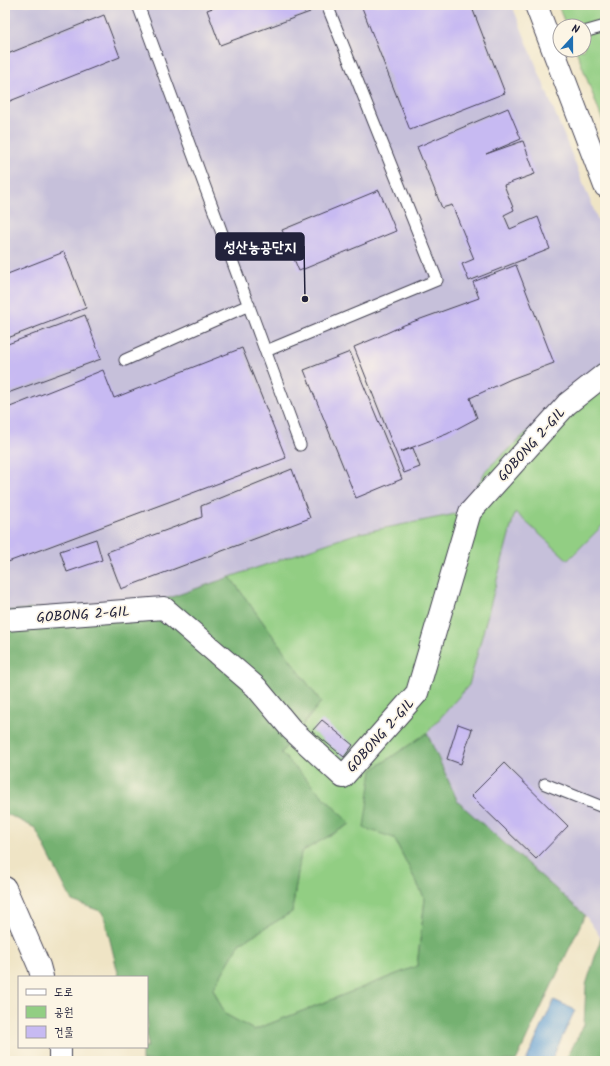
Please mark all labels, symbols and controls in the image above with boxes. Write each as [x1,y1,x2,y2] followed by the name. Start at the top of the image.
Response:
[552,18,592,58] north arrow
[569,20,582,39] text: N
[216,233,304,260] callout: 성산농공단지
[224,236,296,260] text: 성산농공단지
[492,403,571,487] street label: GOBONG 2-GIL
[36,601,130,629] street label: GOBONG 2-GIL
[341,694,420,778] street label: GOBONG 2-GIL
[18,976,148,1048] legend
[54,983,73,1002] text: 도로
[54,1003,73,1022] text: 공원
[54,1023,74,1042] text: 건물

